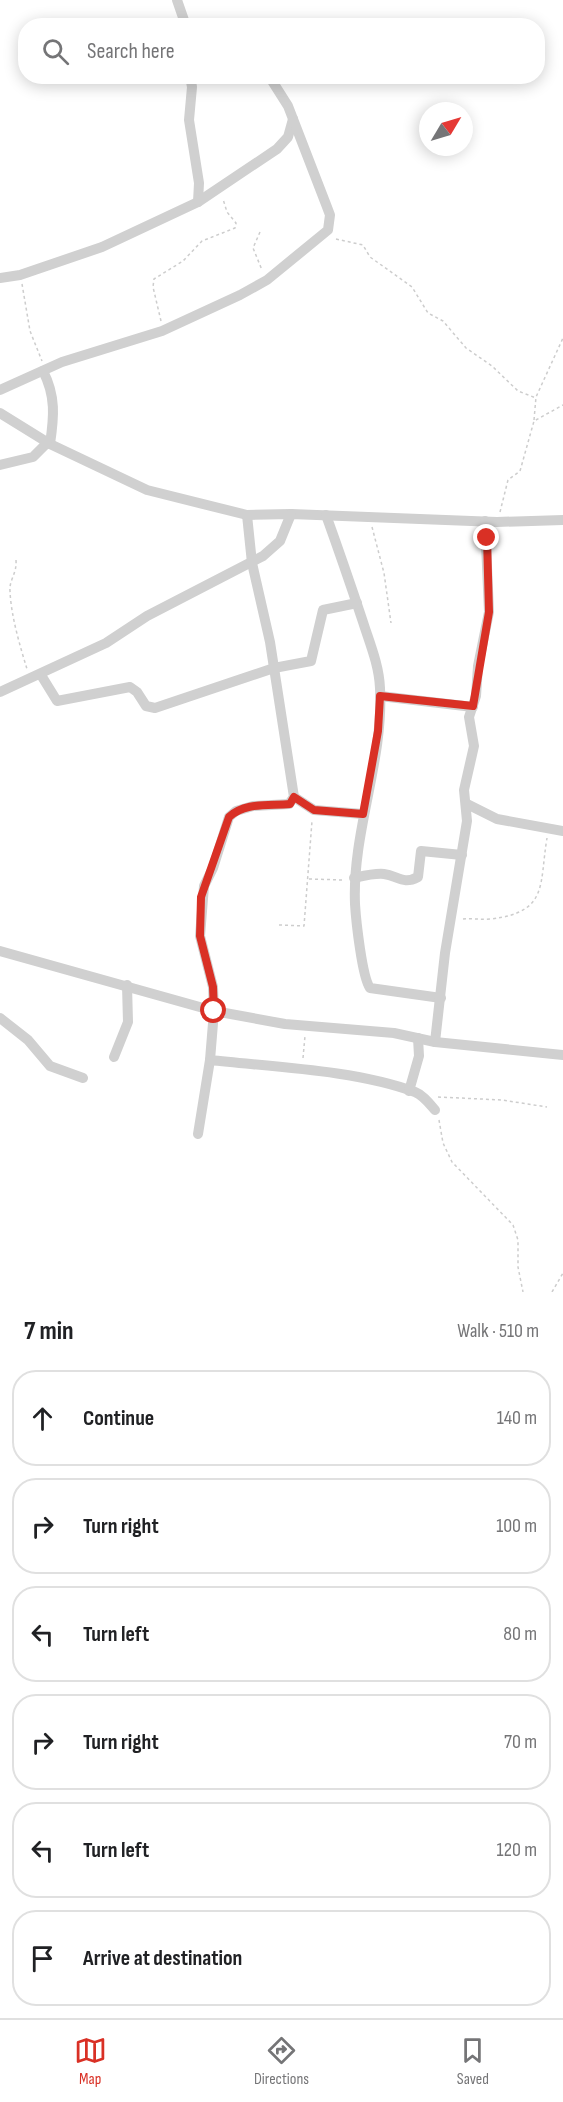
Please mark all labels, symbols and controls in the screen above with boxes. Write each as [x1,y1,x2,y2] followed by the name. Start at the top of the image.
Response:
[18,18,545,84] search box
[39,35,72,68] icon: search
[87,38,174,65] text: Search here
[419,102,473,156] north arrow
[473,524,499,550] route end
[200,997,226,1023] route start
[24,1316,73,1347] text: 7 min
[457,1319,539,1343] text: Walk · 510 m
[26,1402,59,1435] icon: ahead
[83,1405,154,1432] text: Continue
[497,1406,537,1430] text: 140 m
[26,1510,59,1543] icon: right
[83,1513,159,1540] text: Turn right
[496,1514,537,1538] text: 100 m
[26,1618,59,1651] icon: left
[83,1621,149,1648] text: Turn left
[503,1622,537,1646] text: 80 m
[26,1726,59,1759] icon: right
[83,1729,159,1756] text: Turn right
[504,1730,537,1754] text: 70 m
[26,1834,59,1867] icon: left
[83,1837,149,1864] text: Turn left
[497,1838,537,1862] text: 120 m
[26,1942,59,1975] icon: arrive
[83,1945,242,1972] text: Arrive at destination
[74,2034,107,2089] tab: Map
[254,2034,309,2089] tab: Directions
[456,2034,489,2089] tab: Saved

